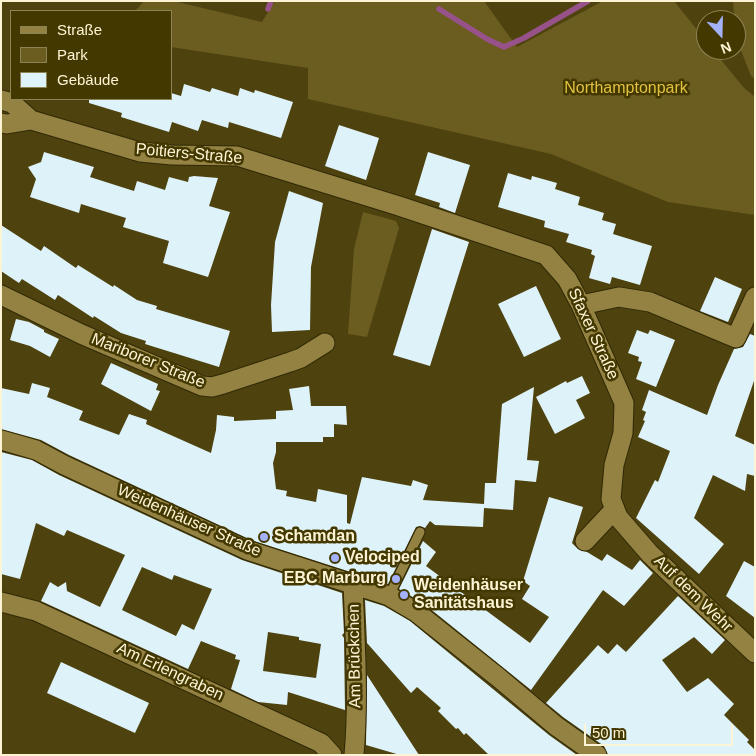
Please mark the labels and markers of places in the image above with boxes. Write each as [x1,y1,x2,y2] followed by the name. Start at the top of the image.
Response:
[274,527,355,547] place label: Schamdan
[258,531,270,543] marker: Schamdan
[345,548,420,568] place label: Velociped
[329,552,341,564] marker: Velociped
[284,569,386,589] place label: EBC Marburg
[390,573,402,585] marker: EBC Marburg
[414,576,523,614] place label: Weidenhäuser Sanitätshaus
[398,589,410,601] marker: Weidenhäuser Sanitätshaus

